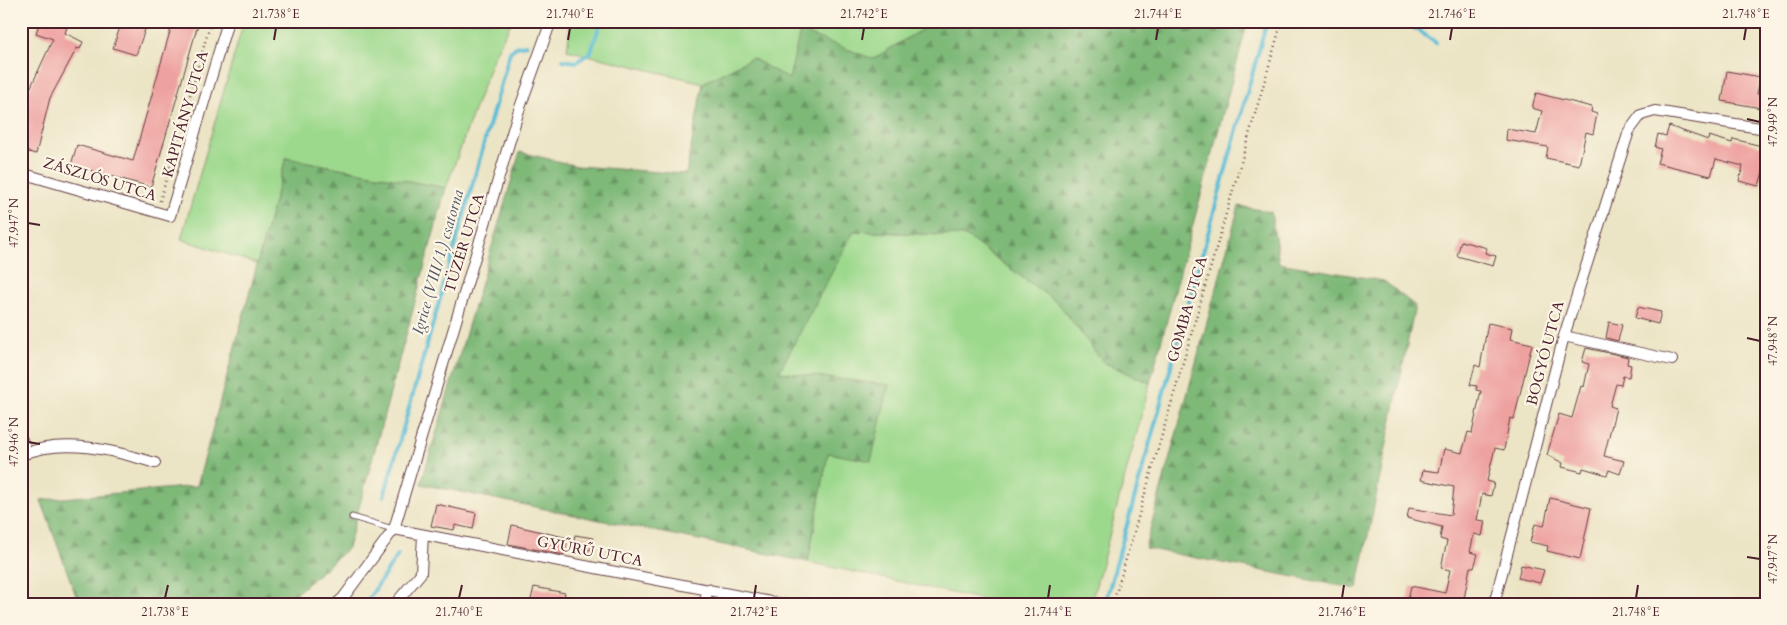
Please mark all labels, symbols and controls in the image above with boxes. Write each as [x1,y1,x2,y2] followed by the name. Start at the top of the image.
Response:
[252,6,300,22] text: 21.738°E
[546,6,594,22] text: 21.740°E
[840,6,888,22] text: 21.742°E
[1134,6,1182,22] text: 21.744°E
[1428,6,1476,22] text: 21.746°E
[1722,6,1770,22] text: 21.748°E
[157,48,213,180] street label: KAPITÁNY UTCA
[1765,96,1781,147] text: 47.949°N
[41,152,159,206] street label: ZÁSZLÓS UTCA
[407,187,469,337] water label: Igrice (VIII/1.) csatorna
[439,191,489,295] street label: TÜZÉR UTCA
[6,197,22,248] text: 47.947°N
[1162,253,1212,364] street label: GOMBA UTCA
[1521,298,1569,407] street label: BOGYÓ UTCA
[1765,315,1781,366] text: 47.948°N
[6,416,22,467] text: 47.946°N
[535,531,645,571] street label: GYŰRŰ UTCA
[1765,533,1781,584] text: 47.947°N
[141,604,189,620] text: 21.738°E
[435,604,483,620] text: 21.740°E
[730,604,778,620] text: 21.742°E
[1024,604,1072,620] text: 21.744°E
[1318,604,1366,620] text: 21.746°E
[1612,604,1660,620] text: 21.748°E

